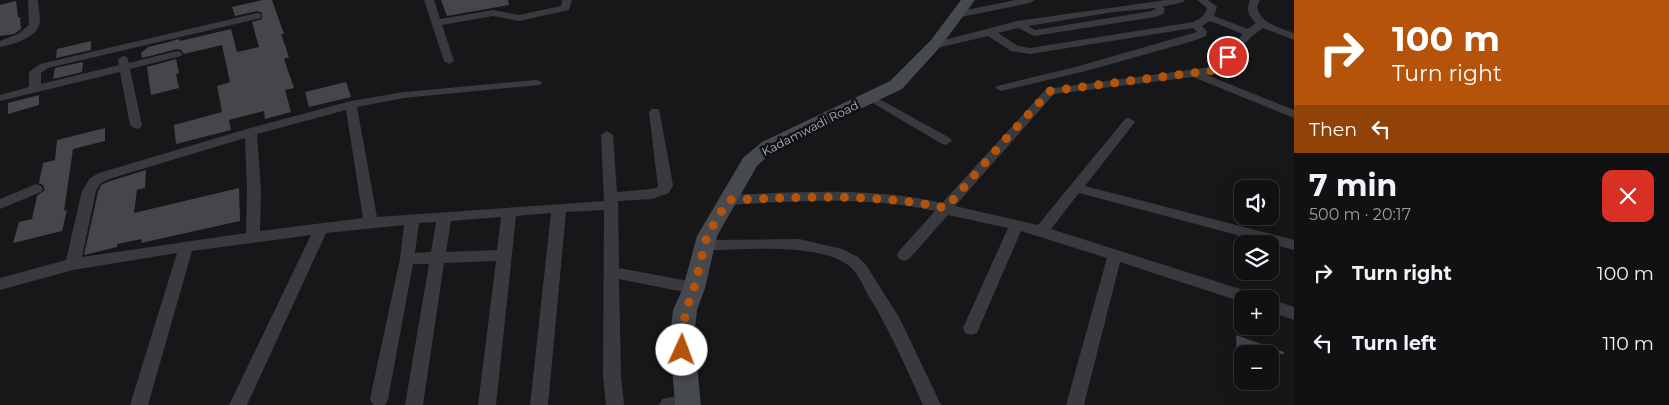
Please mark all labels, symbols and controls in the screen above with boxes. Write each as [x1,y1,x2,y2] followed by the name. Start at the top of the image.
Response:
[1392,17,1500,60] text: 100 m
[1309,20,1374,85] icon: right
[1207,36,1249,78] pin
[1214,43,1242,71] icon: arrive
[1392,60,1502,87] text: Turn right
[759,97,861,159] street label: Kadamwadi Road
[1367,115,1395,143] icon: left
[1309,118,1357,141] text: Then
[1309,167,1397,204] text: 7 min
[1602,170,1654,222] button: close
[1234,180,1279,390] map controls
[1234,180,1279,225] button: sound
[1309,205,1411,224] text: 500 m · 20:17
[1234,235,1279,280] button: layers
[1309,259,1337,287] icon: right
[1352,262,1452,285] text: Turn right
[1597,262,1654,285] text: 100 m
[1234,290,1279,335] button: +
[655,323,707,375] position arrow
[1309,329,1337,357] icon: left
[1352,332,1437,355] text: Turn left
[1603,332,1654,355] text: 110 m
[1234,345,1279,390] button: −

